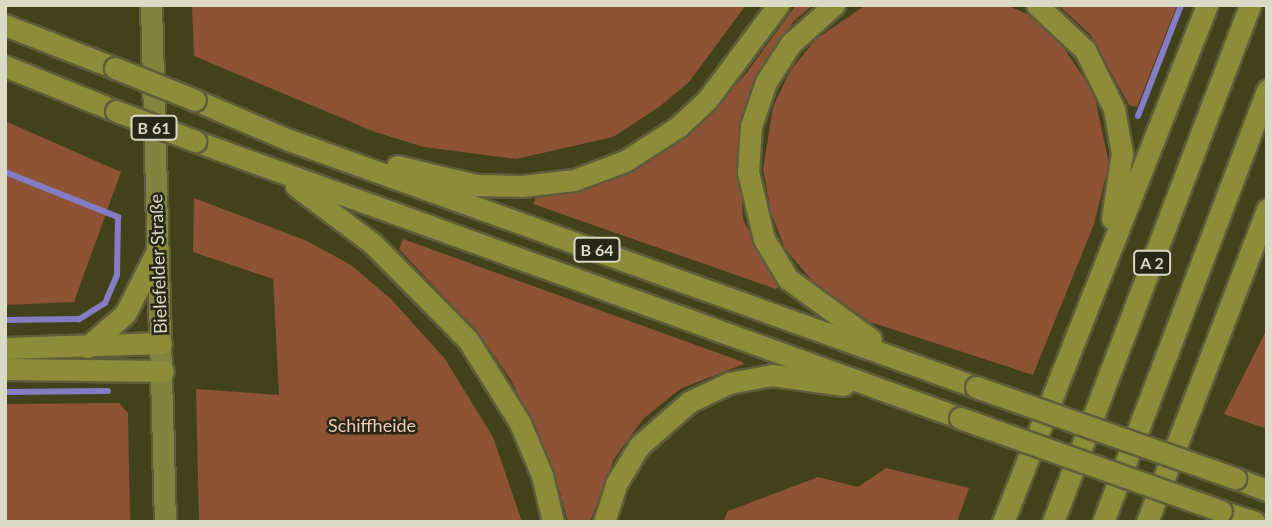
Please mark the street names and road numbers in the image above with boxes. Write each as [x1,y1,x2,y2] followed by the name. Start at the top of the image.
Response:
[130,116,178,140] road number: B 61
[145,193,171,335] street label: Bielefelder Straße
[572,238,622,262] road number: B 64
[1133,250,1171,276] road number: A 2

